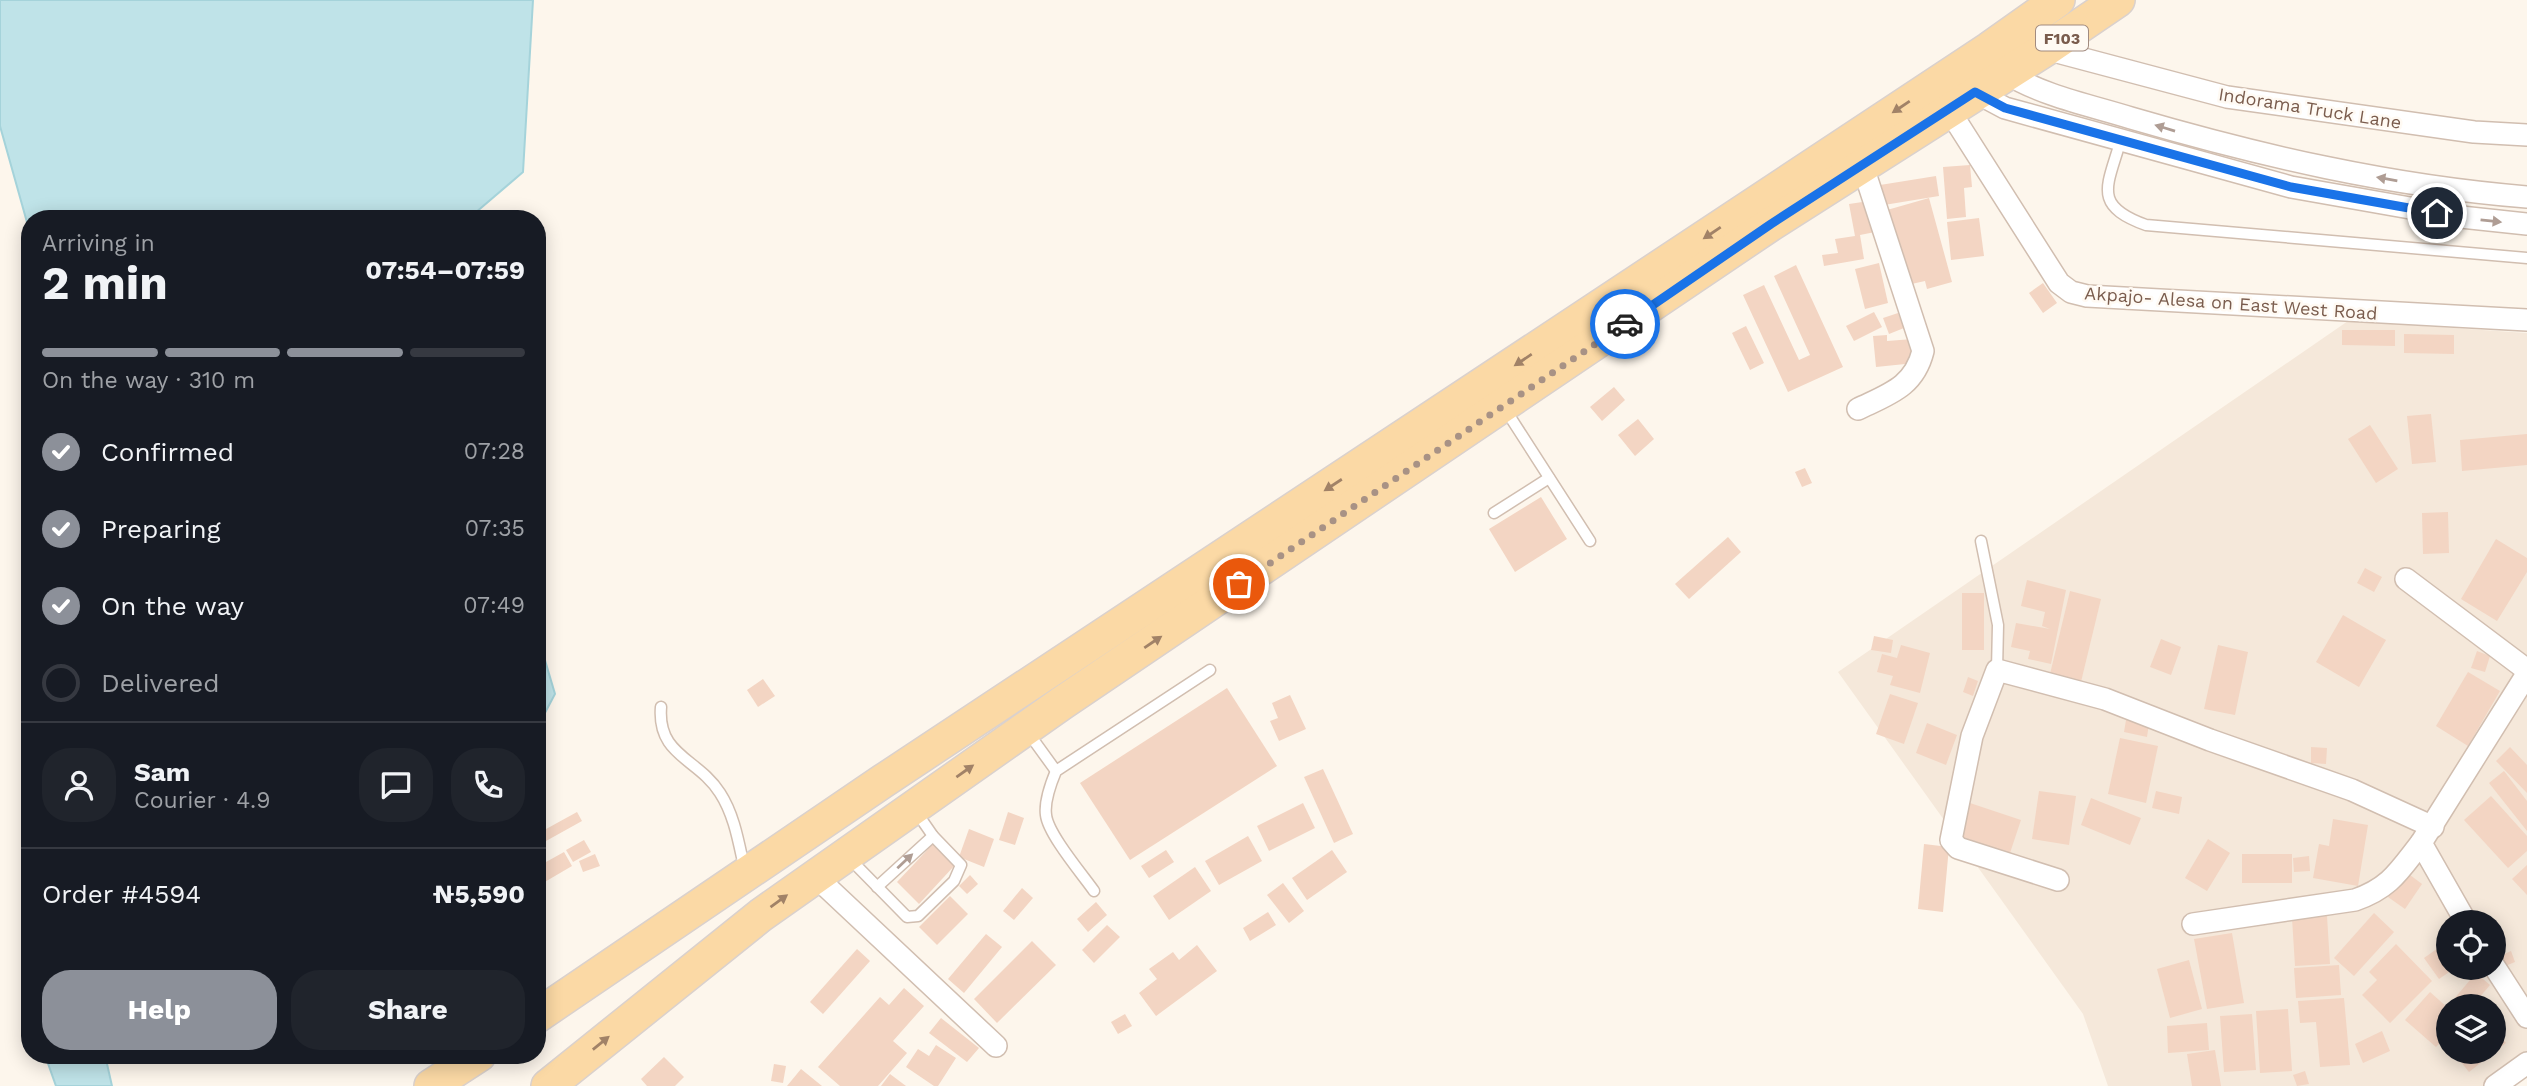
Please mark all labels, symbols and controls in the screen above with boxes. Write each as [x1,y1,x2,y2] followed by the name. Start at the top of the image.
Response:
[2036,26,2088,50] road number: F103
[2217,83,2403,133] street label: Indorama Truck Lane
[1892,101,1911,114] one-way arrow
[2154,123,2175,133] one-way arrow
[2376,173,2398,184] one-way arrow
[2407,183,2467,243] pin
[2418,194,2456,232] icon: home
[2480,215,2502,226] one-way arrow
[1702,227,1722,240] one-way arrow
[42,230,155,257] text: Arriving in
[365,255,525,285] text: 07:54–07:59
[42,256,168,310] text: 2 min
[2084,282,2378,324] street label: Akpajo- Alesa on East West Road
[1590,289,1660,359] courier
[1606,305,1644,343] icon: car
[1513,353,1532,366] one-way arrow
[42,367,255,394] text: On the way · 310 m
[42,433,80,471] icon: check
[101,437,234,467] text: Confirmed
[464,438,525,465] text: 07:28
[1323,478,1342,491] one-way arrow
[42,510,80,548] icon: check
[101,514,221,544] text: Preparing
[465,515,525,542] text: 07:35
[1209,554,1269,614] pin
[1220,565,1258,603] icon: bag
[42,587,80,625] icon: check
[101,591,244,621] text: On the way
[463,592,525,619] text: 07:49
[1144,635,1162,649] one-way arrow
[101,668,220,698] text: Delivered
[42,748,116,822] button: person
[359,748,433,822] button: chat
[451,748,525,822] button: phone
[134,757,190,787] text: Sam
[956,764,974,778] one-way arrow
[134,787,270,814] text: Courier · 4.9
[896,854,913,870] one-way arrow
[42,879,201,909] text: Order #4594
[433,879,525,909] text: ₦5,590
[770,894,788,908] one-way arrow
[2436,910,2506,1064] map controls
[2436,910,2506,980] button: locate
[42,970,277,1050] button: Help
[291,970,525,1050] button: Share
[2436,994,2506,1064] button: layers
[593,1036,610,1051] one-way arrow

